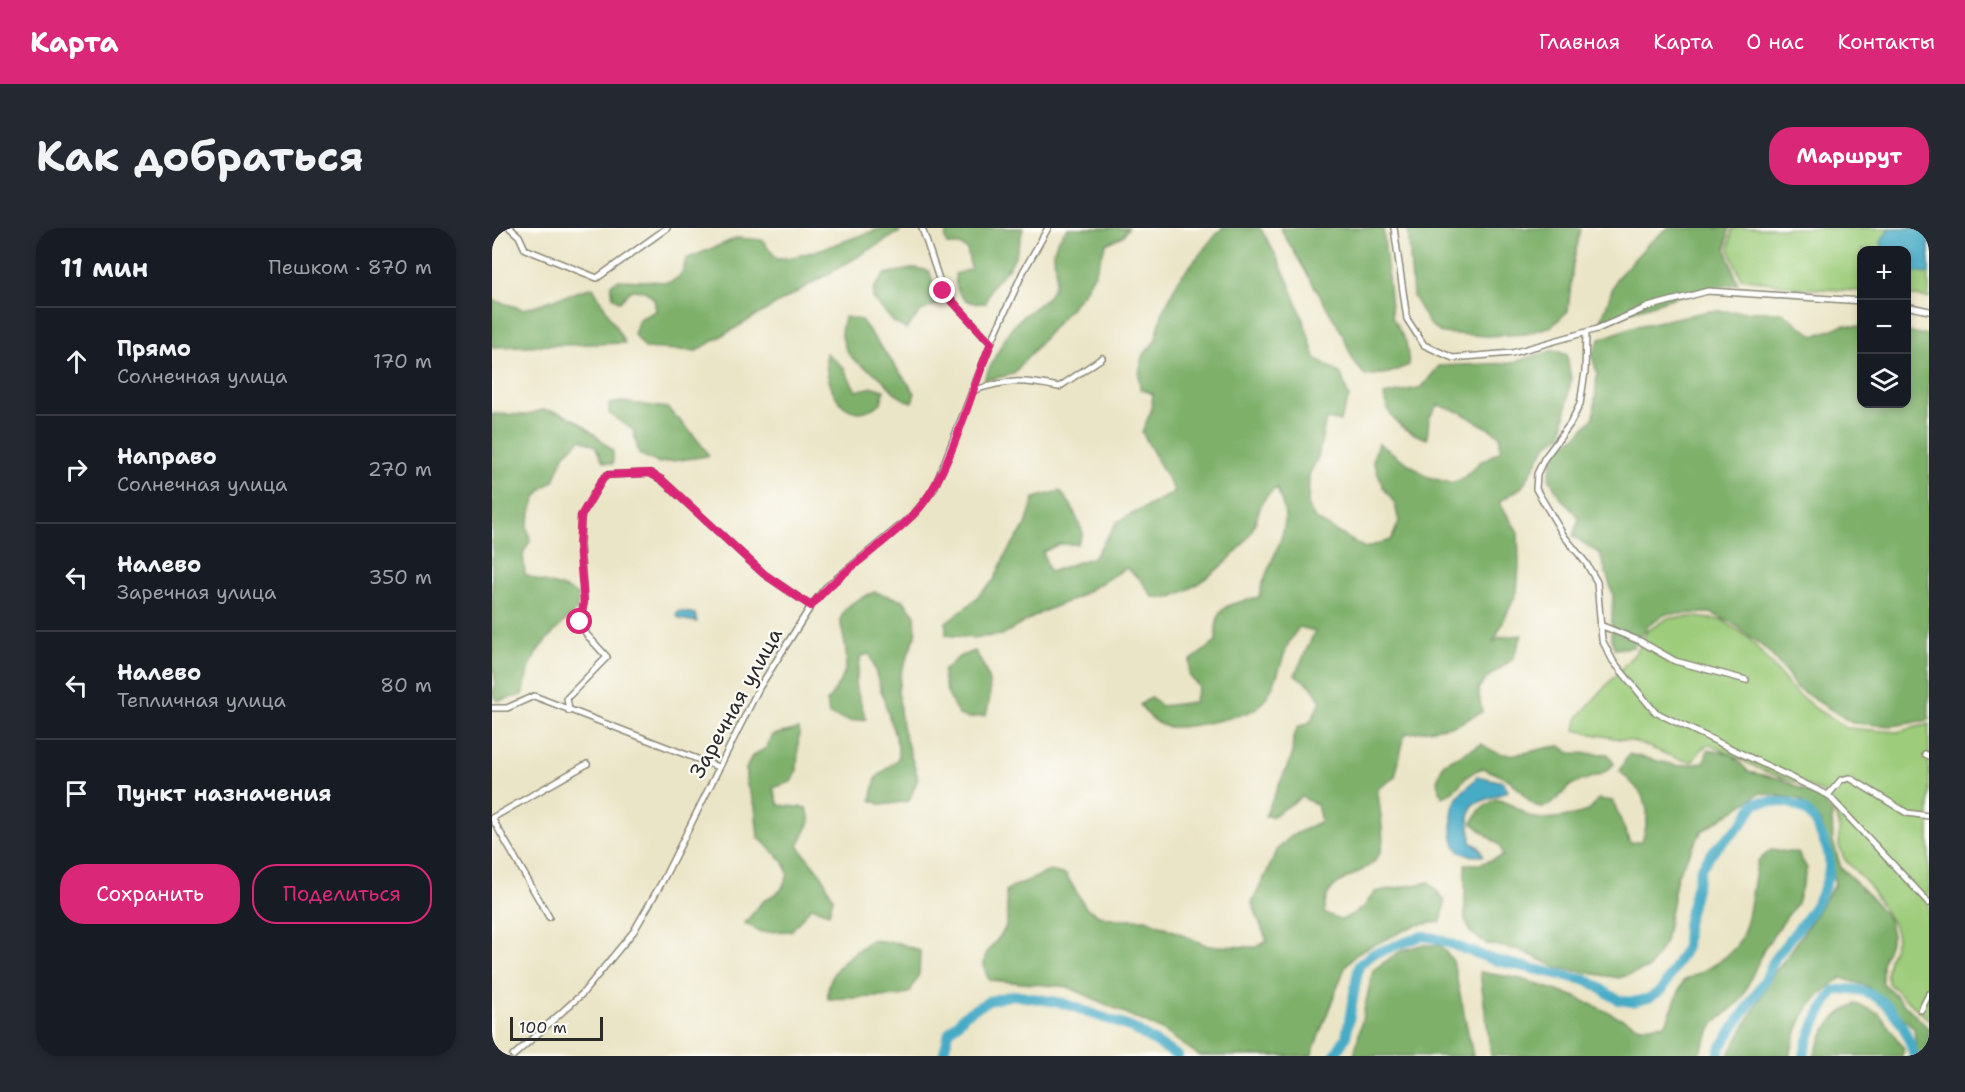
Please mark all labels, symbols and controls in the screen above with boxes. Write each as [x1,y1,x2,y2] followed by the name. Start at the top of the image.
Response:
[30,23,119,61] text: Карта
[1539,28,1620,56] text: Главная
[1653,28,1713,56] text: Карта
[1746,28,1804,56] text: О нас
[1837,28,1935,56] text: Контакты
[1769,127,1929,185] button: Маршрут
[36,128,364,184] text: Как добраться
[1857,246,1911,408] map controls
[1857,246,1911,300] button: +
[60,250,148,285] text: 11 мин
[269,254,432,280] text: Пешком · 870 m
[929,277,955,303] route end
[1857,300,1911,354] button: −
[117,334,191,363] text: Прямо
[60,345,93,378] icon: ahead
[373,348,432,374] text: 170 m
[1857,354,1911,408] button: layers
[117,363,288,389] text: Солнечная улица
[117,442,217,471] text: Направо
[60,453,93,486] icon: right
[368,456,432,482] text: 270 m
[117,471,288,497] text: Солнечная улица
[117,550,201,579] text: Налево
[60,561,93,594] icon: left
[368,564,432,590] text: 350 m
[117,579,277,605] text: Заречная улица
[566,608,592,634] route start
[683,623,789,783] street label: Заречная улица
[117,658,201,687] text: Налево
[60,669,93,702] icon: left
[380,672,432,698] text: 80 m
[117,687,286,713] text: Тепличная улица
[60,777,93,810] icon: arrive
[117,779,331,808] text: Пункт назначения
[60,864,240,924] button: Сохранить
[252,864,432,924] button: Поделиться
[510,1014,603,1042] scale bar
[519,1017,567,1038] text: 100 m

